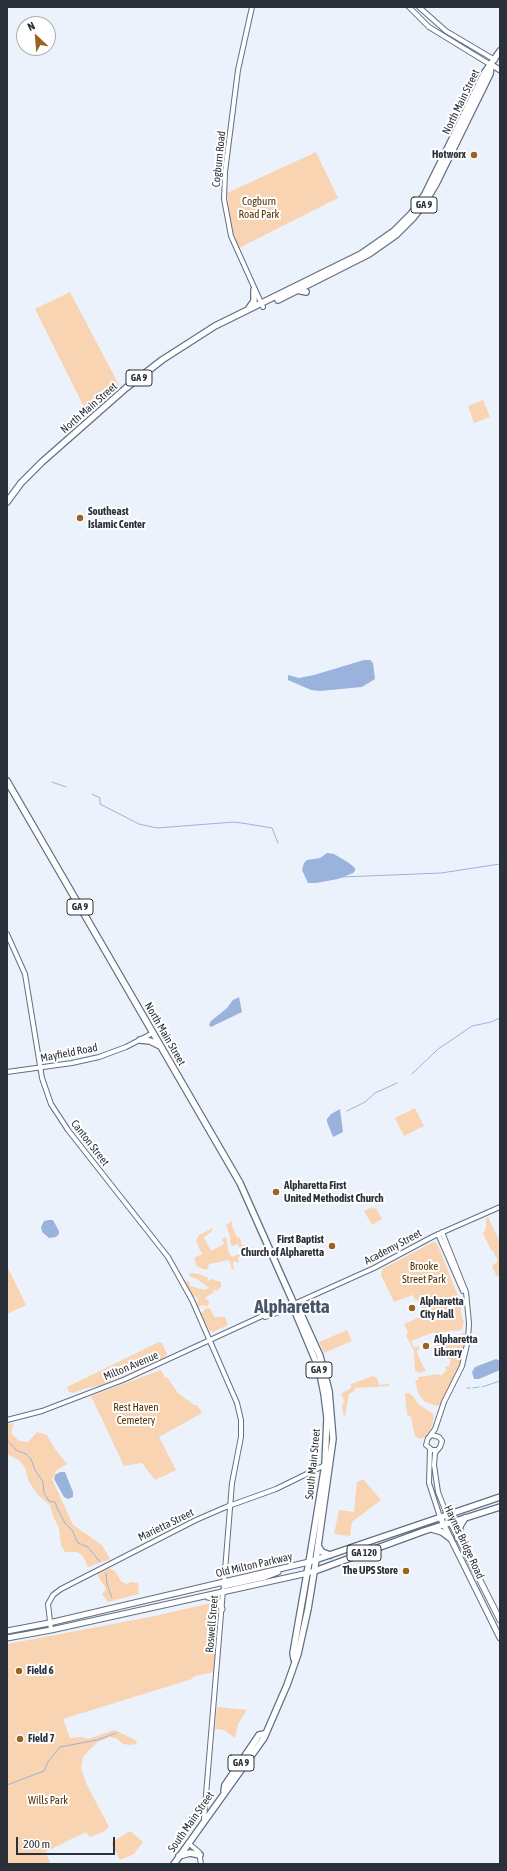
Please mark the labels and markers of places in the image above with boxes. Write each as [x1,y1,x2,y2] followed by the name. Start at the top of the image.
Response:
[432,148,466,162] place label: Hotworx
[469,150,479,160] marker: Hotworx
[88,505,145,531] place label: Southeast Islamic Center
[75,513,85,523] marker: Southeast Islamic Center
[284,1179,384,1205] place label: Alpharetta First United Methodist Church
[271,1187,281,1197] marker: Alpharetta First United Methodist Church
[241,1233,324,1259] place label: First Baptist Church of Alpharetta
[327,1241,337,1251] marker: First Baptist Church of Alpharetta
[420,1295,464,1321] place label: Alpharetta City Hall
[407,1303,417,1313] marker: Alpharetta City Hall
[434,1333,478,1359] place label: Alpharetta Library
[421,1341,431,1351] marker: Alpharetta Library
[342,1564,398,1578] place label: The UPS Store
[401,1566,411,1576] marker: The UPS Store
[27,1664,54,1678] place label: Field 6
[14,1666,24,1676] marker: Field 6
[28,1732,55,1746] place label: Field 7
[15,1734,25,1744] marker: Field 7

